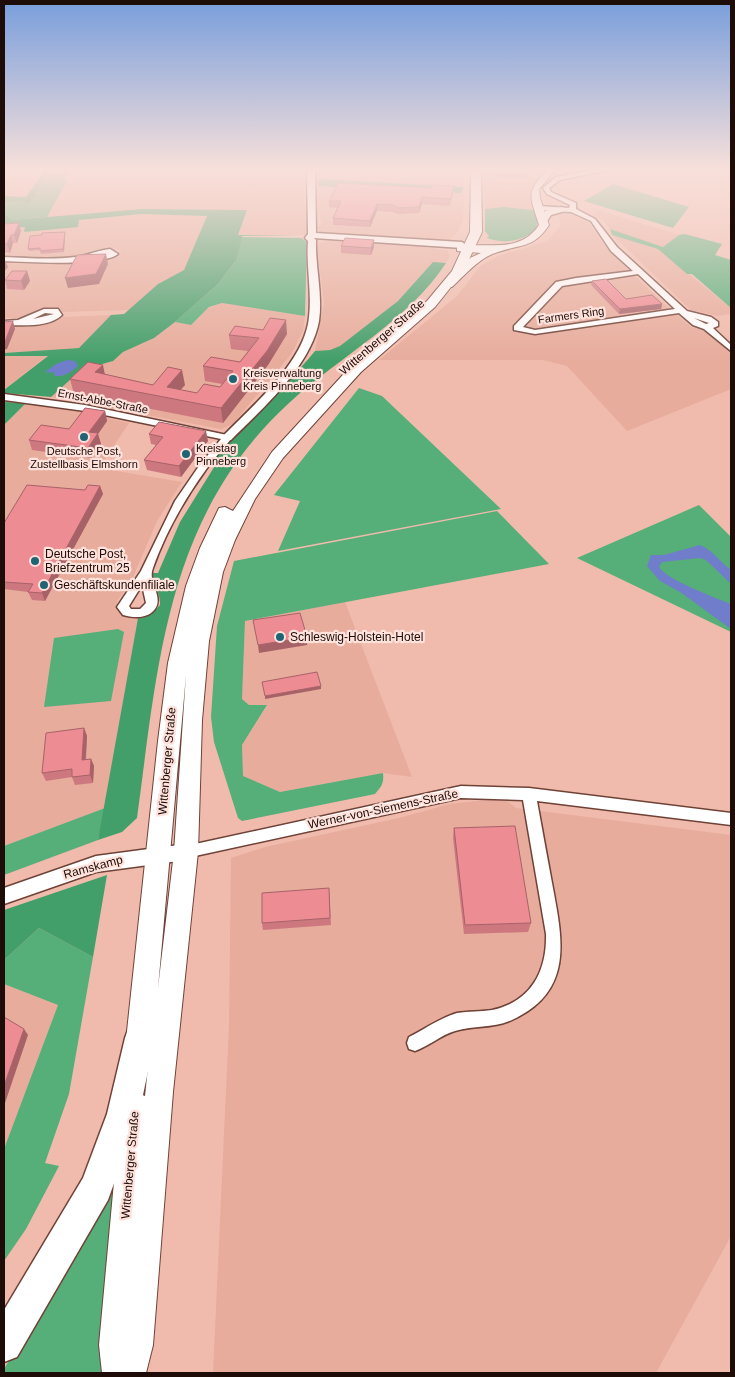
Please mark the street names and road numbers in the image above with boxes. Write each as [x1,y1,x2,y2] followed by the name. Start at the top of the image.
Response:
[337,296,428,378] street label: Wittenberger Straße
[537,304,605,326] street label: Farmers Ring
[57,386,149,416] street label: Ernst-Abbe-Straße
[155,706,179,815] street label: Wittenberger Straße
[307,786,460,832] street label: Werner-von-Siemens-Straße
[62,852,124,882] street label: Ramskamp
[118,1110,142,1219] street label: Wittenberger Straße

